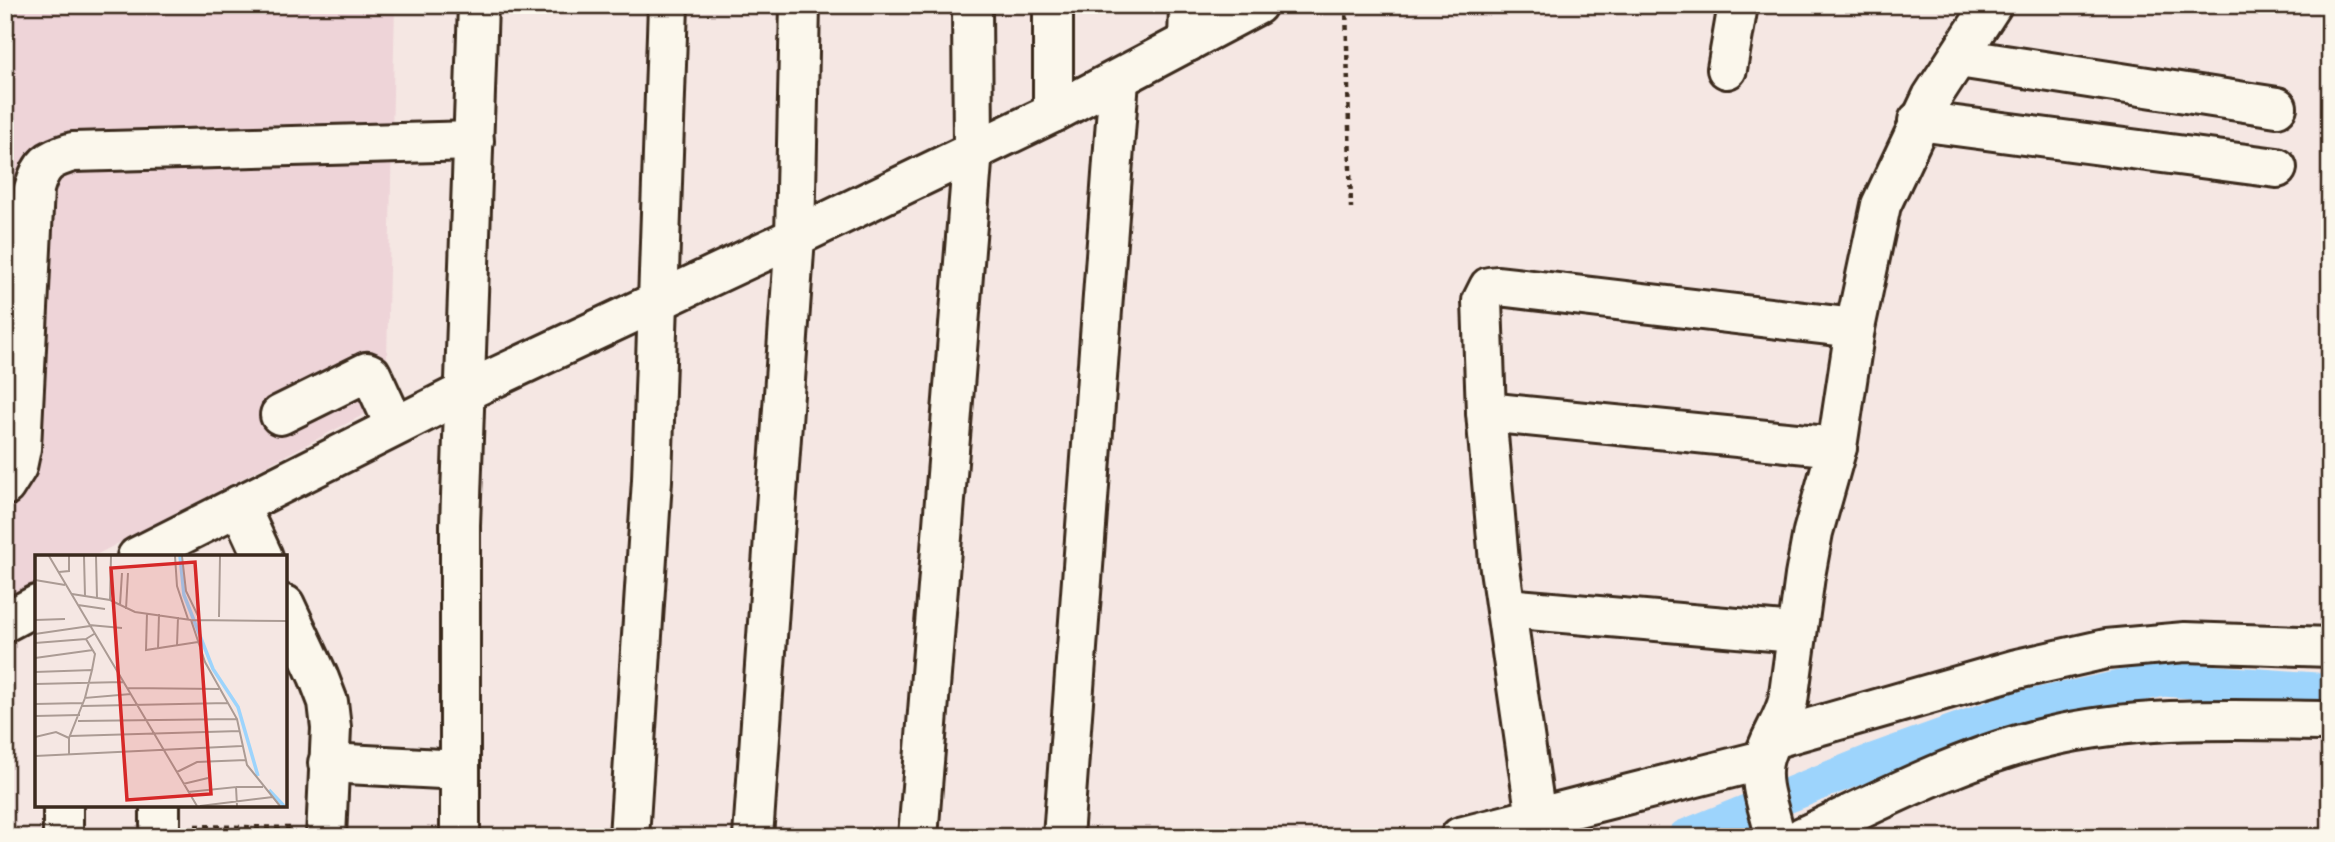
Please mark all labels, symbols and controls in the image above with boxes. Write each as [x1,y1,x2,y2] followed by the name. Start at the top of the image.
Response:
[35,555,287,807] inset map

